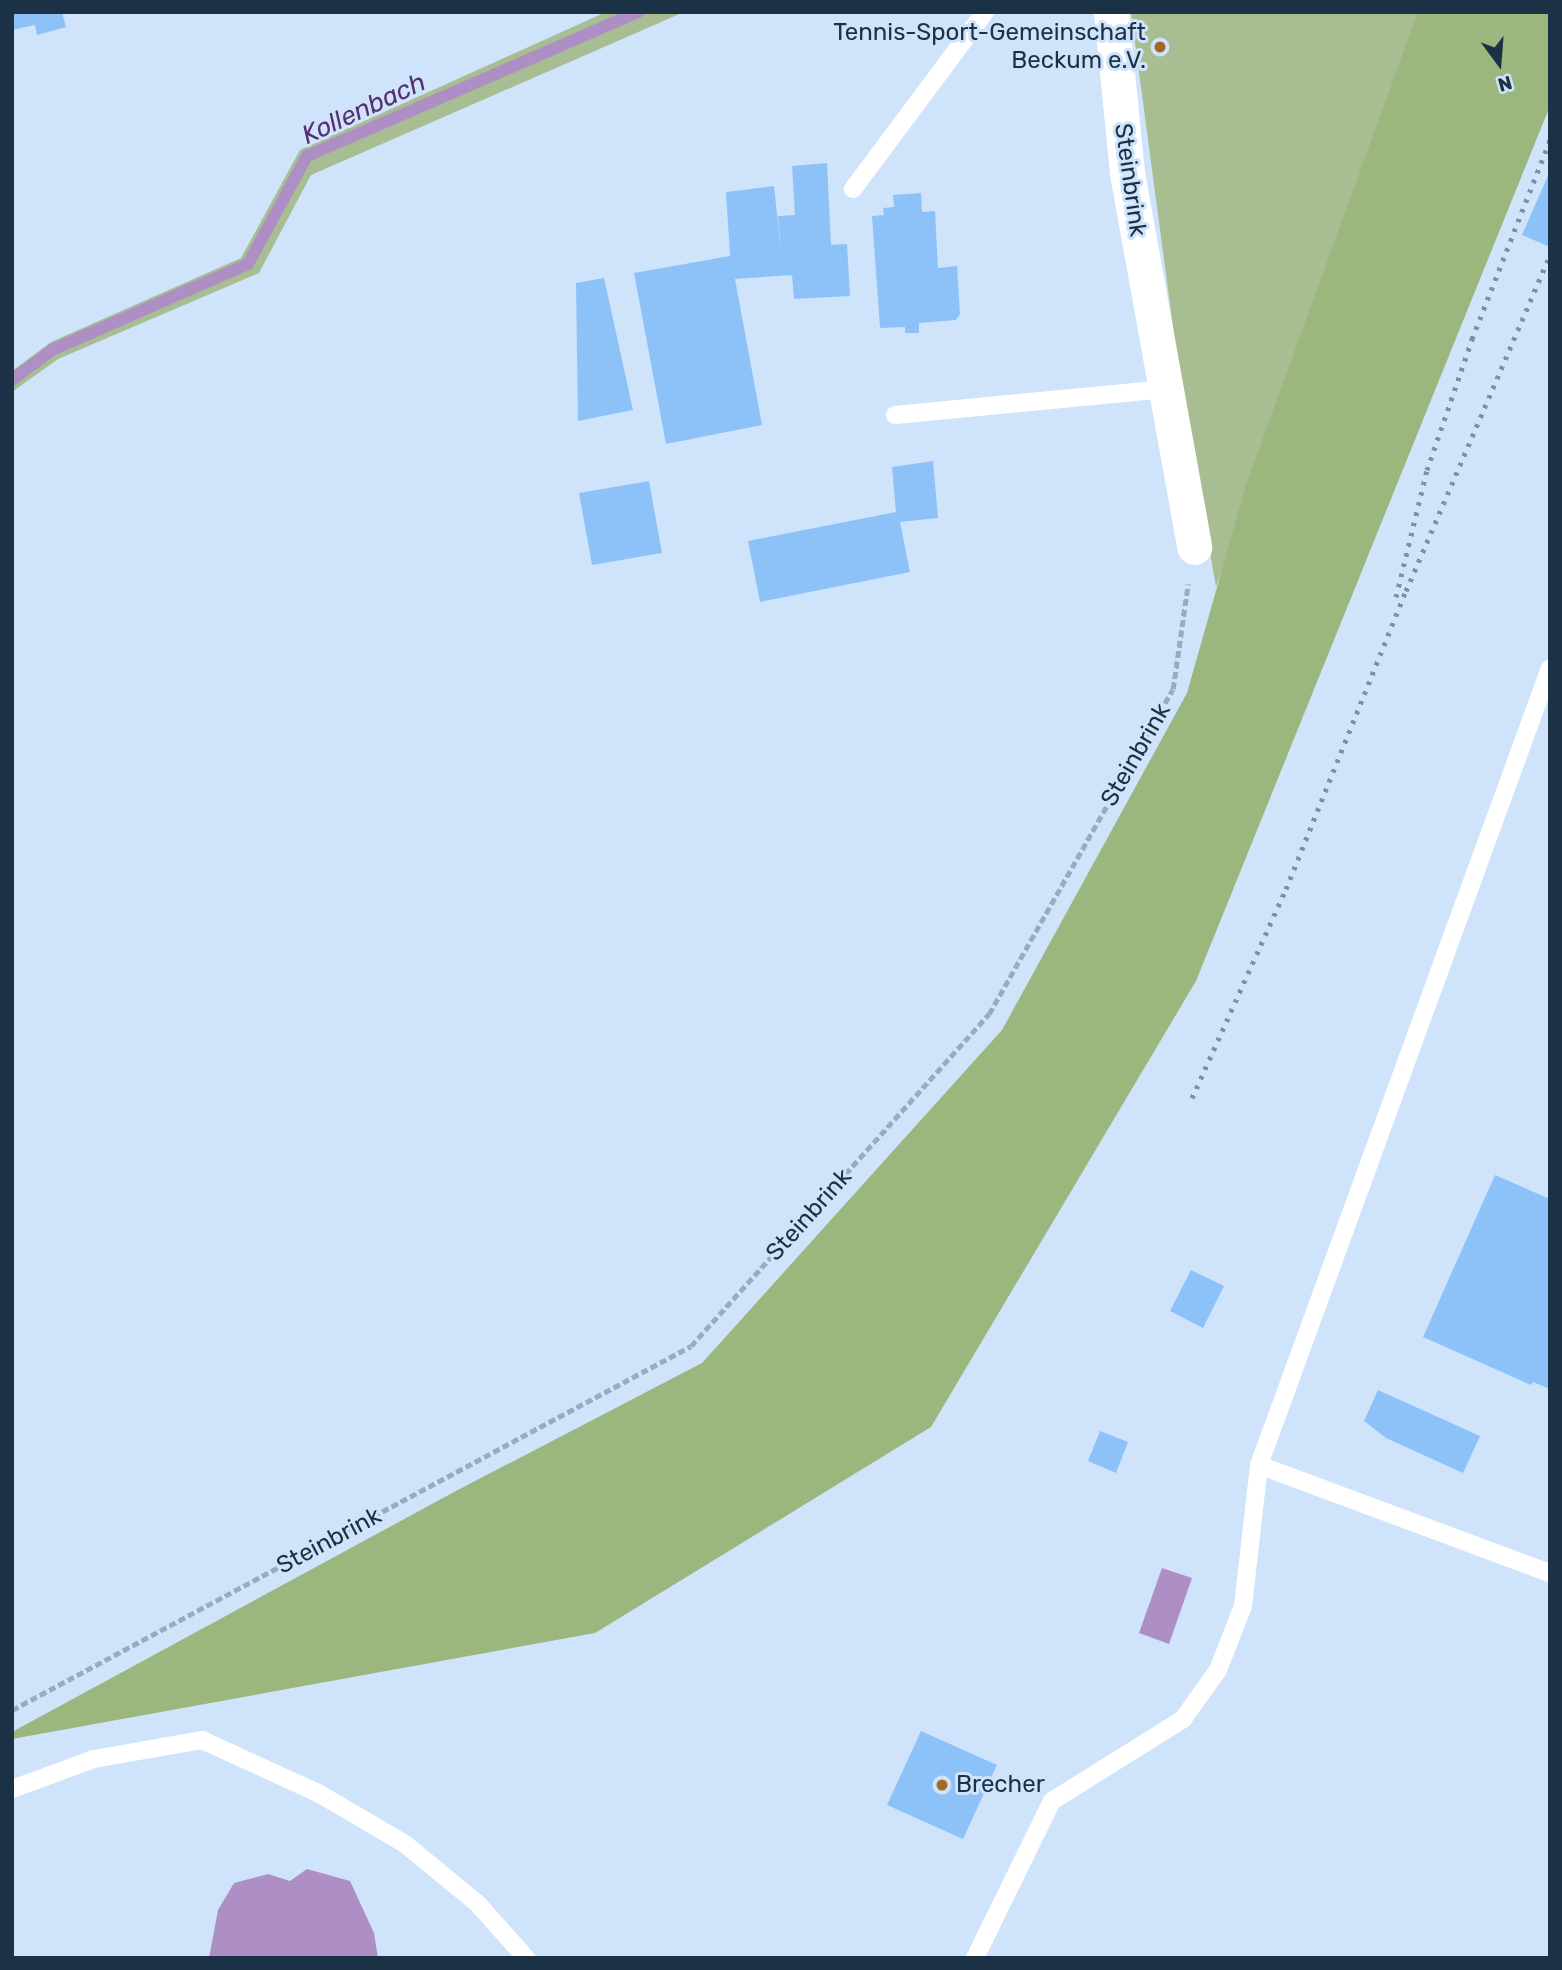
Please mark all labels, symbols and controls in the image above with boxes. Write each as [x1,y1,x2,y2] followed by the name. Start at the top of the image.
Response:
[833,19,1146,75] place label: Tennis-Sport-Gemeinschaft Beckum e.V.
[1464,28,1534,98] north arrow
[1152,39,1168,55] marker: Tennis-Sport-Gemeinschaft Beckum e.V.
[297,67,431,151] water label: Kollenbach
[1495,71,1515,97] text: N
[1108,121,1152,239] street label: Steinbrink
[1095,698,1177,812] street label: Steinbrink
[760,1163,858,1267] street label: Steinbrink
[272,1501,386,1581] street label: Steinbrink
[956,1771,1045,1799] place label: Brecher
[934,1777,950,1793] marker: Brecher

